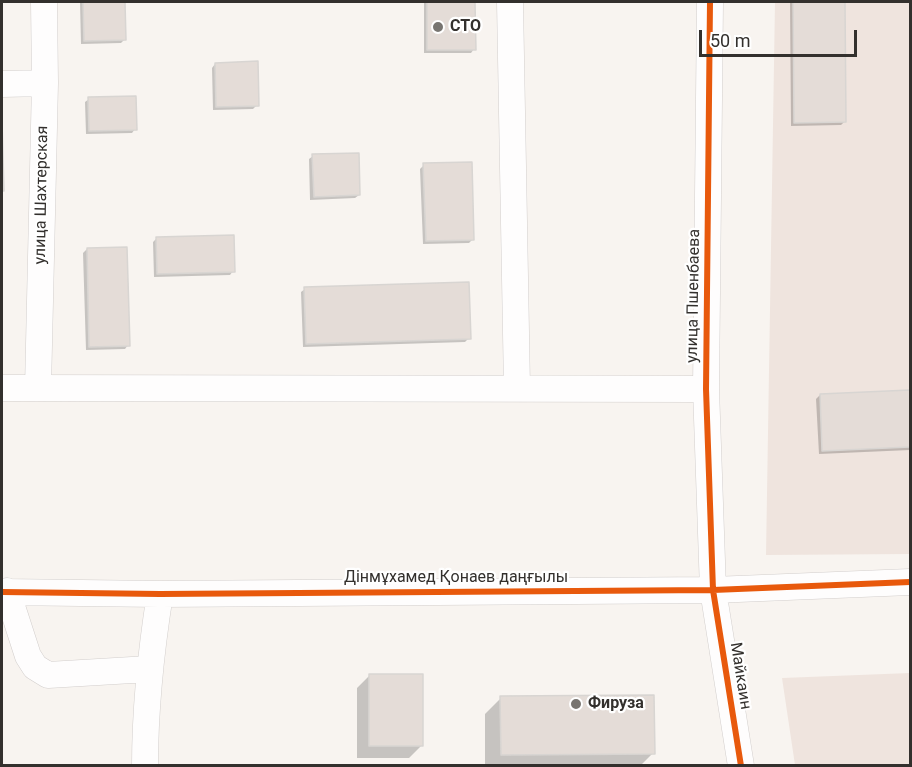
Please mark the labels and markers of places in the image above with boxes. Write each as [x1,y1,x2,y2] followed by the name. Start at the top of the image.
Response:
[450,17,481,37] place label: СТО
[431,20,445,34] marker: СТО
[588,694,644,714] place label: Фируза
[569,697,583,711] marker: Фируза

